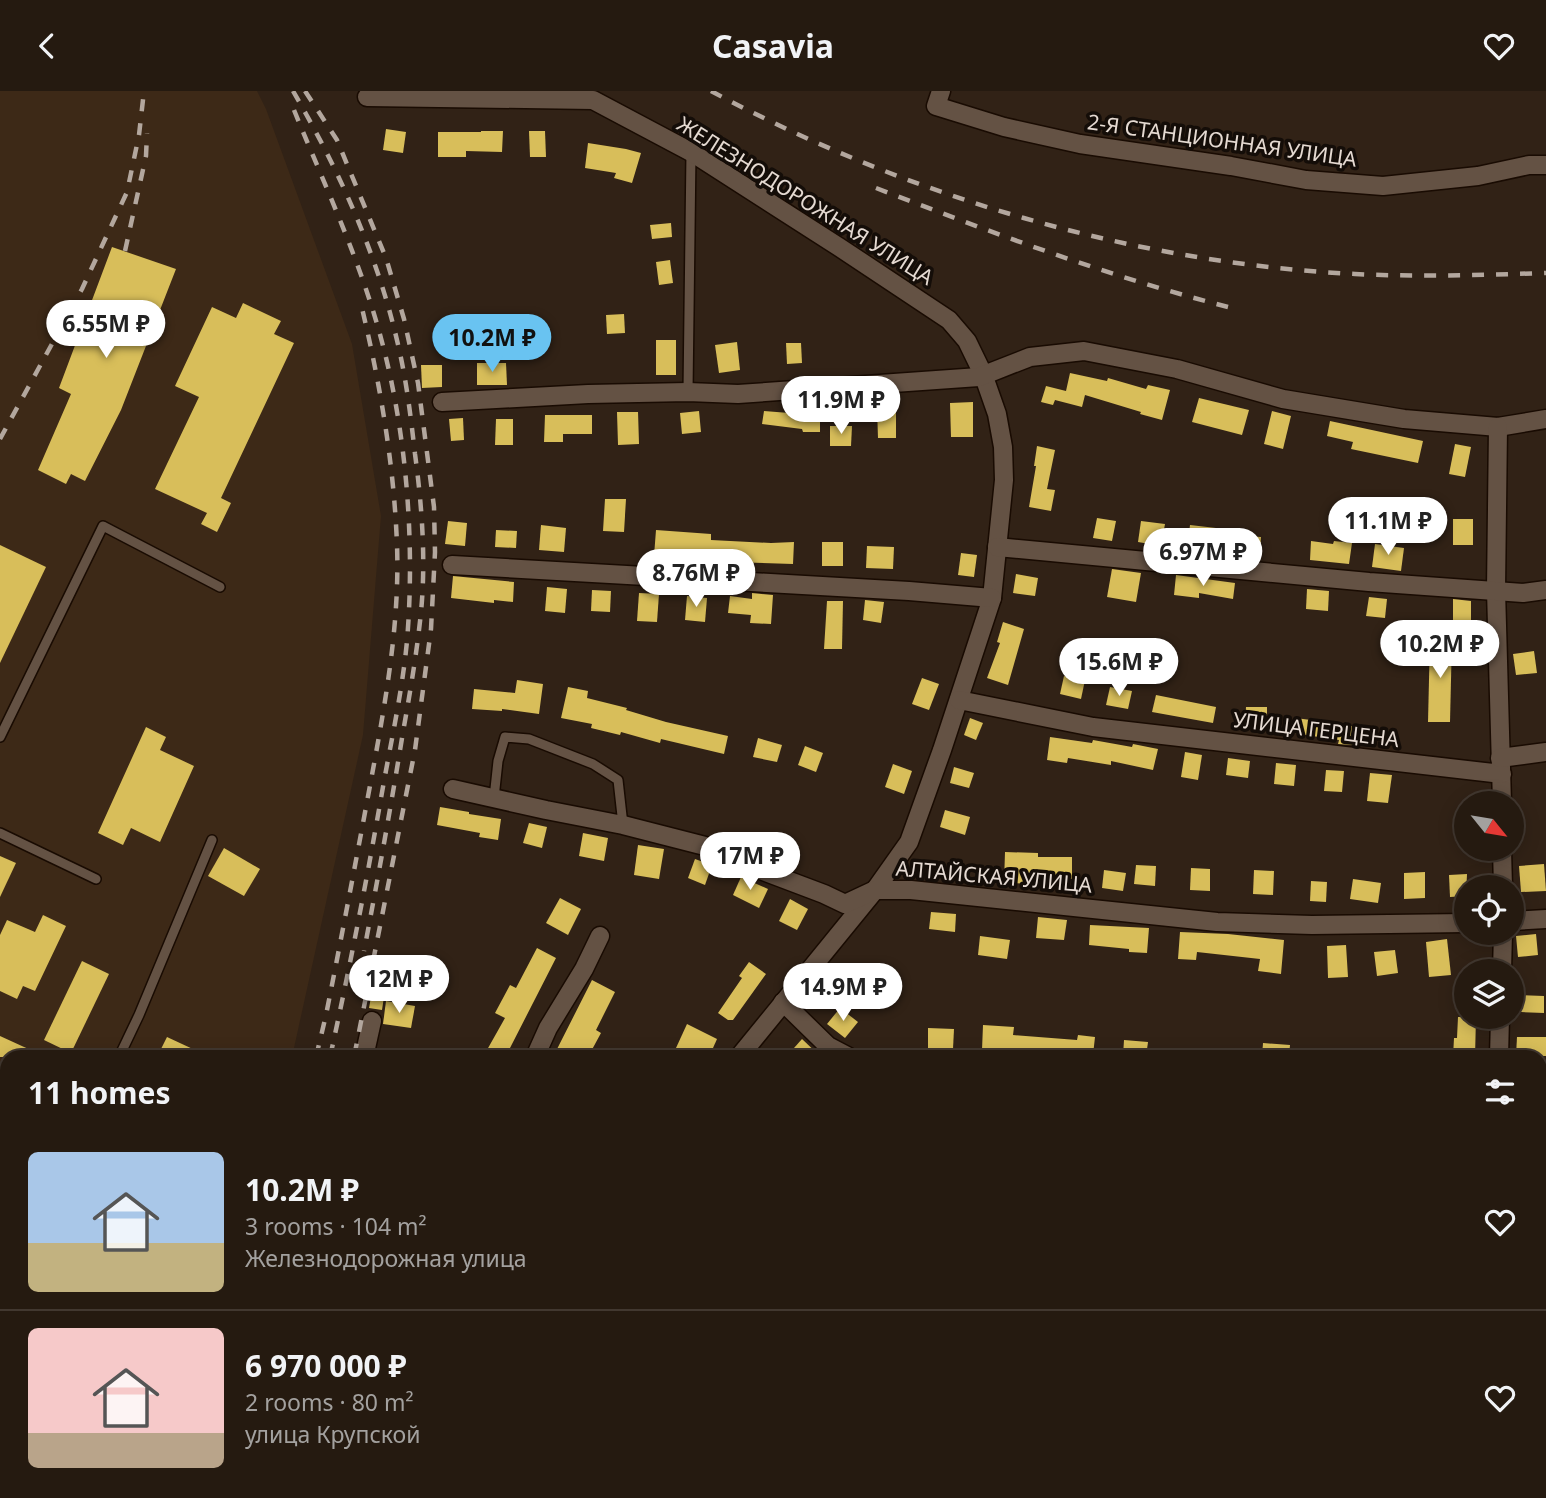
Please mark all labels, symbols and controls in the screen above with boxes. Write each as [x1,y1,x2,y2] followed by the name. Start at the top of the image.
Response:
[712,24,834,67] text: Casavia
[28,27,66,65] icon: back
[1480,27,1518,65] icon: heart
[1086,107,1359,173] street label: 2-Я СТАНЦИОННАЯ УЛИЦА
[672,109,940,291] street label: ЖЕЛЕЗНОДОРОЖНАЯ УЛИЦА
[41,301,171,360] pin: 6.55M ₽
[62,307,150,339] text: 6.55M ₽
[427,315,557,374] pin: 10.2M ₽
[448,321,536,353] text: 10.2M ₽
[776,377,906,436] pin: 11.9M ₽
[797,383,885,415] text: 11.9M ₽
[1323,497,1453,557] pin: 11.1M ₽
[1344,504,1432,536] text: 11.1M ₽
[1138,529,1268,588] pin: 6.97M ₽
[1159,535,1247,567] text: 6.97M ₽
[631,549,761,609] pin: 8.76M ₽
[652,556,740,588] text: 8.76M ₽
[1375,621,1505,680] pin: 10.2M ₽
[1396,627,1484,659] text: 10.2M ₽
[1054,639,1184,698] pin: 15.6M ₽
[1075,645,1163,677] text: 15.6M ₽
[1231,705,1401,753] street label: УЛИЦА ГЕРЦЕНА
[1454,791,1524,861] north arrow
[1454,791,1524,1029] map controls
[701,833,799,892] pin: 17M ₽
[716,839,784,871] text: 17M ₽
[895,853,1094,899] street label: АЛТАЙСКАЯ УЛИЦА
[1454,875,1524,945] button: locate
[350,955,448,1015] pin: 12M ₽
[1454,959,1524,1029] button: layers
[365,962,433,994] text: 12M ₽
[778,963,908,1023] pin: 14.9M ₽
[799,970,887,1002] text: 14.9M ₽
[28,1072,171,1113] text: 11 homes
[1481,1073,1519,1111] icon: filters
[245,1169,359,1210] text: 10.2M ₽
[84,1180,168,1264] icon: home
[1481,1203,1519,1241] icon: heart
[245,1210,427,1242] text: 3 rooms · 104 m²
[245,1242,527,1274] text: Железнодорожная улица
[245,1345,407,1386] text: 6 970 000 ₽
[84,1356,168,1440] icon: home
[1481,1379,1519,1417] icon: heart
[245,1386,414,1418] text: 2 rooms · 80 m²
[245,1418,421,1450] text: улица Крупской

